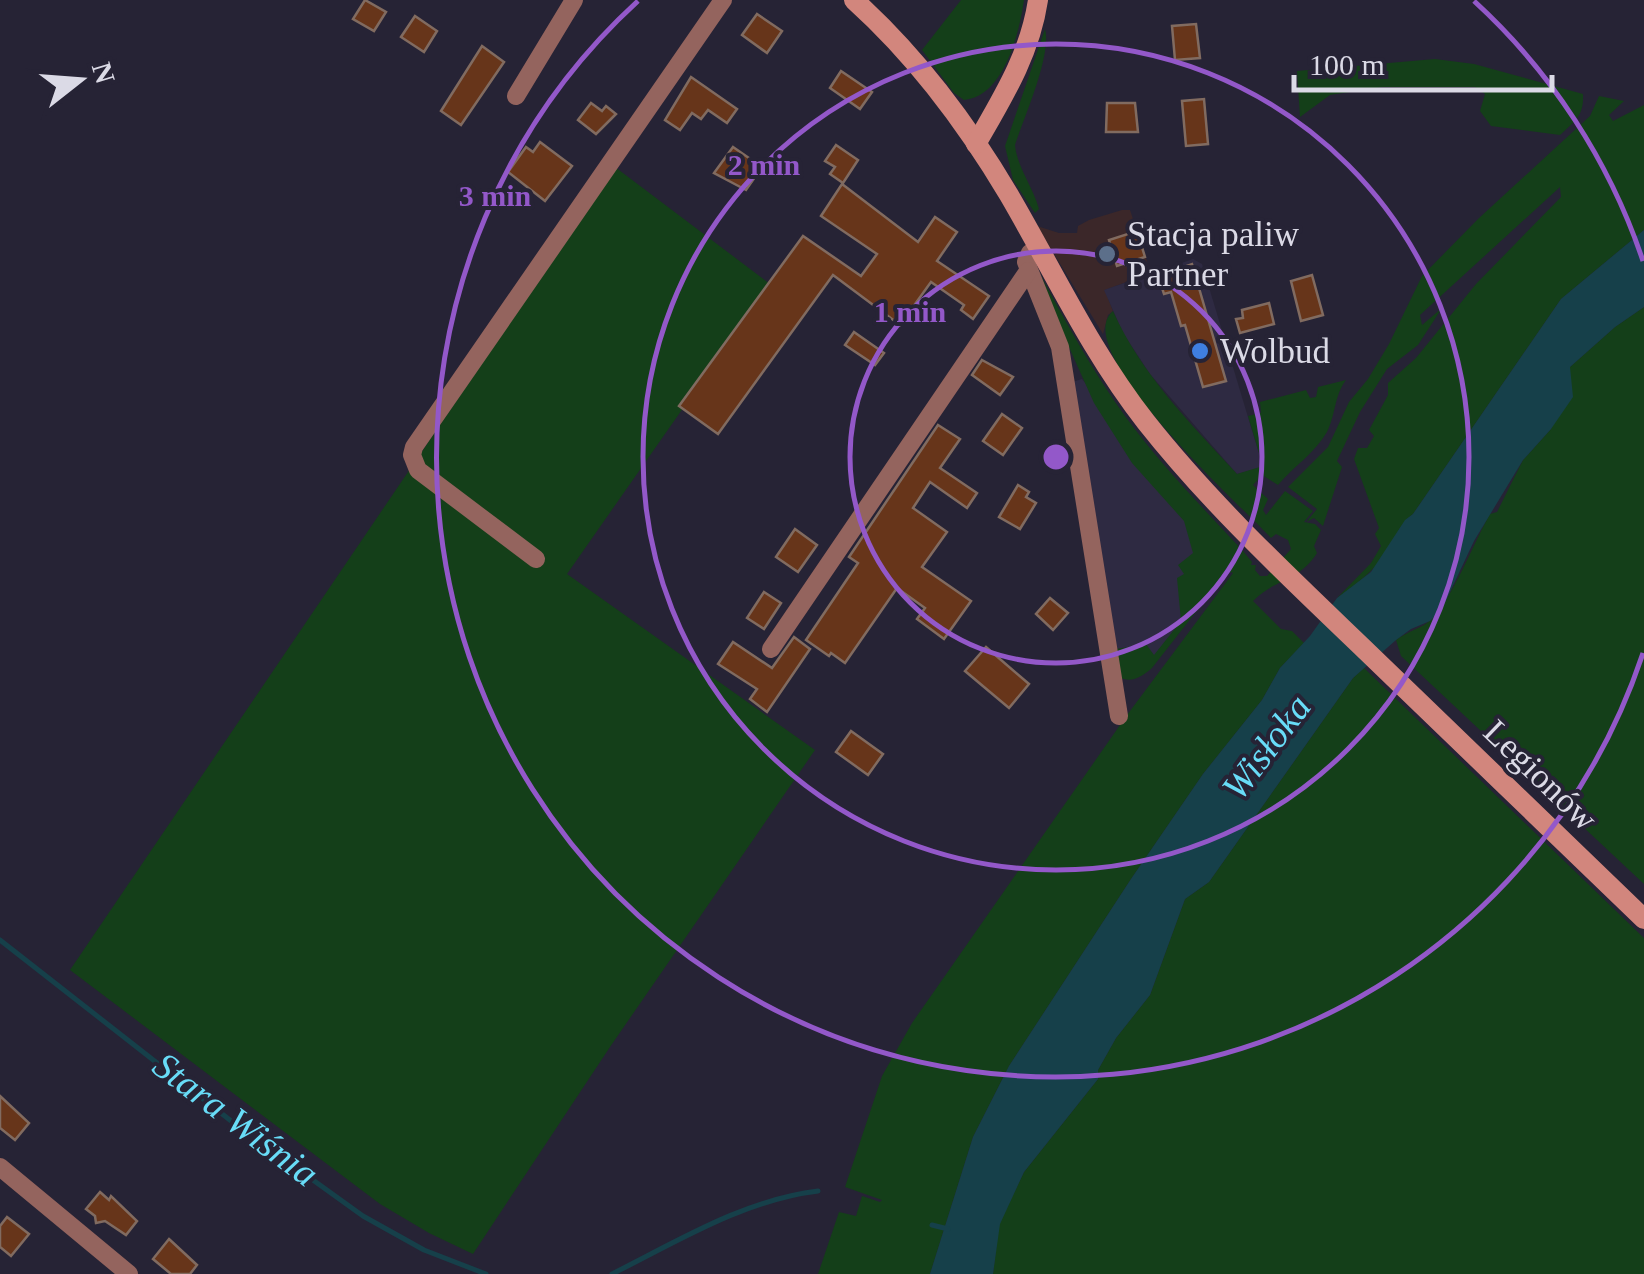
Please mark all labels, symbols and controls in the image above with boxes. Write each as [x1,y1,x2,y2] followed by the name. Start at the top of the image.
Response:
[30,30,130,130] north arrow
[1294,30,1552,92] scale bar
[1309,48,1385,81] text: 100 m
[86,59,121,87] text: N
[728,148,801,181] text: 2 min
[459,179,532,212] text: 3 min
[1127,215,1300,294] place label: Stacja paliw Partner
[1096,243,1118,265] marker: Stacja paliw Partner
[874,295,947,328] text: 1 min
[1220,332,1330,371] place label: Wolbud
[1189,340,1211,362] marker: Wolbud
[1038,439,1074,475] centre of rings
[1213,686,1319,808] water label: Wisłoka
[1476,712,1606,839] street label: Legionów
[145,1043,327,1195] water label: Stara Wiśnia

